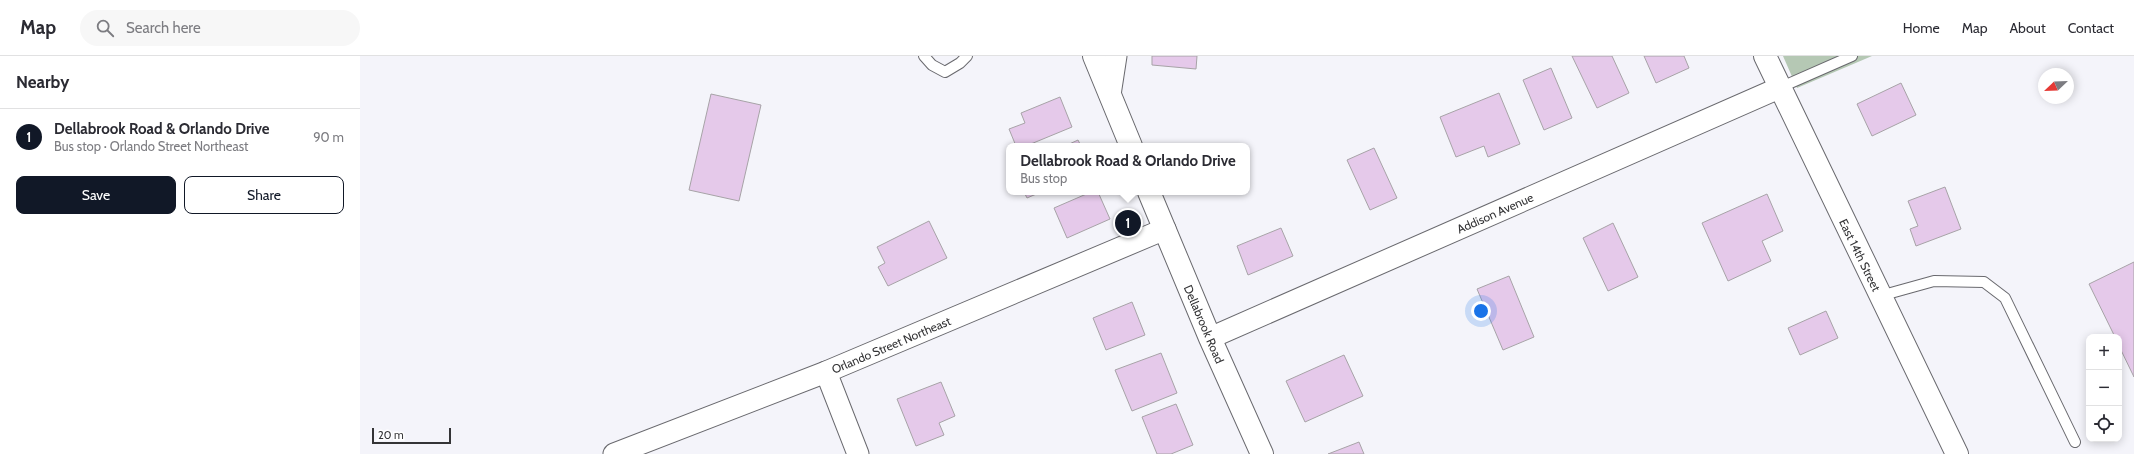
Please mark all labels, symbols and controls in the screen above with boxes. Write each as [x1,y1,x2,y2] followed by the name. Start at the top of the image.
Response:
[80,10,360,46] search box
[20,16,56,39] text: Map
[94,17,116,39] icon: search
[126,19,201,37] text: Search here
[1903,19,1940,37] text: Home
[1962,19,1987,37] text: Map
[2009,19,2046,37] text: About
[2068,19,2114,37] text: Contact
[2038,68,2074,104] north arrow
[16,72,69,92] text: Nearby
[54,120,269,138] text: Dellabrook Road & Orlando Drive
[27,129,31,145] text: 1
[313,129,344,145] text: 90 m
[54,138,248,154] text: Bus stop · Orlando Street Northeast
[1006,143,1250,195] popup
[1020,152,1236,170] text: Dellabrook Road & Orlando Drive
[1020,170,1067,186] text: Bus stop
[16,176,176,214] button: Save
[184,176,344,214] button: Share
[1454,189,1536,237] street label: Addison Avenue
[1115,208,1141,238] pin: 1
[1836,216,1884,294] street label: East 14th Street
[1181,282,1227,366] street label: Dellabrook Road
[1471,301,1491,321] your location
[829,313,953,377] street label: Orlando Street Northeast
[2086,334,2122,442] map controls
[2086,334,2122,370] button: +
[2086,370,2122,406] button: −
[2086,406,2122,442] button: locate
[372,426,451,445] scale bar
[378,428,404,442] text: 20 m

